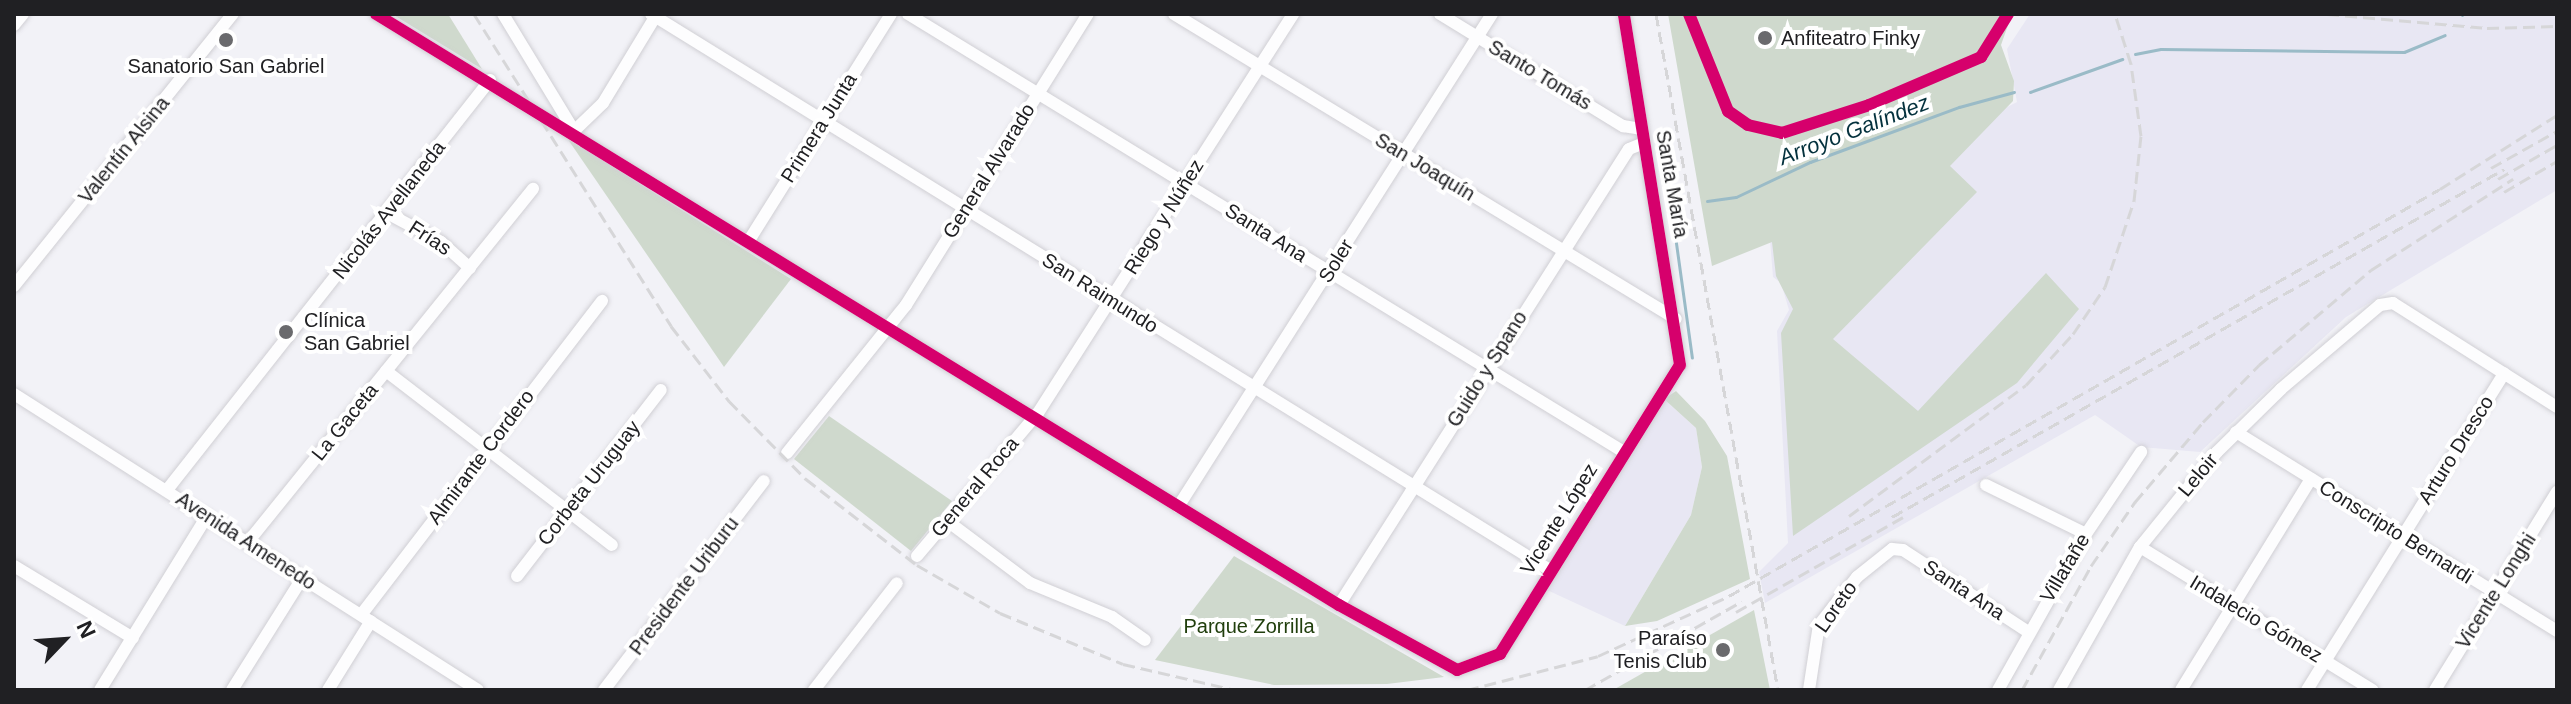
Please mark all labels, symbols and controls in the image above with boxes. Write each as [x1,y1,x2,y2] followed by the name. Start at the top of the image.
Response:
[1781,26,1920,50] place label: Anfiteatro Finky
[215,29,237,51] marker: Sanatorio San Gabriel
[1756,29,1774,47] marker: Anfiteatro Finky
[1484,35,1596,115] street label: Santo Tomás
[128,54,324,78] place label: Sanatorio San Gabriel
[776,69,862,187] street label: Primera Junta
[1775,89,1933,171] water label: Arroyo Galíndez
[73,91,175,209] street label: Valentín Alsina
[938,99,1040,243] street label: General Alvarado
[1371,128,1479,206] street label: San Joaquín
[1651,128,1693,240] street label: Santa María
[327,136,451,284] street label: Nicolás Avellaneda
[1119,155,1209,279] street label: Riego y Núñez
[1220,198,1312,268] street label: Santa Ana
[404,216,456,260] street label: Frías
[1313,235,1359,287] street label: Soler
[1038,248,1162,338] street label: San Raimundo
[1442,307,1532,431] street label: Guido y Spano
[304,308,410,355] place label: Clínica San Gabriel
[275,321,297,343] marker: Clínica San Gabriel
[307,379,383,465] street label: La Gaceta
[423,385,539,529] street label: Almirante Cordero
[2413,391,2499,509] street label: Arturo Dresco
[533,416,645,550] street label: Corbeta Uruguay
[926,432,1024,542] street label: General Roca
[2173,449,2223,501] street label: Leloir
[1515,459,1603,579] street label: Vicente López
[2315,475,2477,589] street label: Conscripto Bernardi
[171,487,321,595] street label: Avenida Amenedo
[624,512,744,660] street label: Presidente Uriburu
[2035,529,2095,607] street label: Villafañe
[2451,529,2541,653] street label: Vicente Longhi
[1918,554,2010,626] street label: Santa Ana
[2185,570,2327,668] street label: Indalecio Gómez
[1810,577,1862,637] street label: Loreto
[24,600,104,680] north arrow
[1183,614,1315,638] park label: Parque Zorrilla
[72,617,101,642] text: N
[1614,626,1707,673] place label: Paraíso Tenis Club
[1714,641,1732,659] marker: Paraíso Tenis Club

